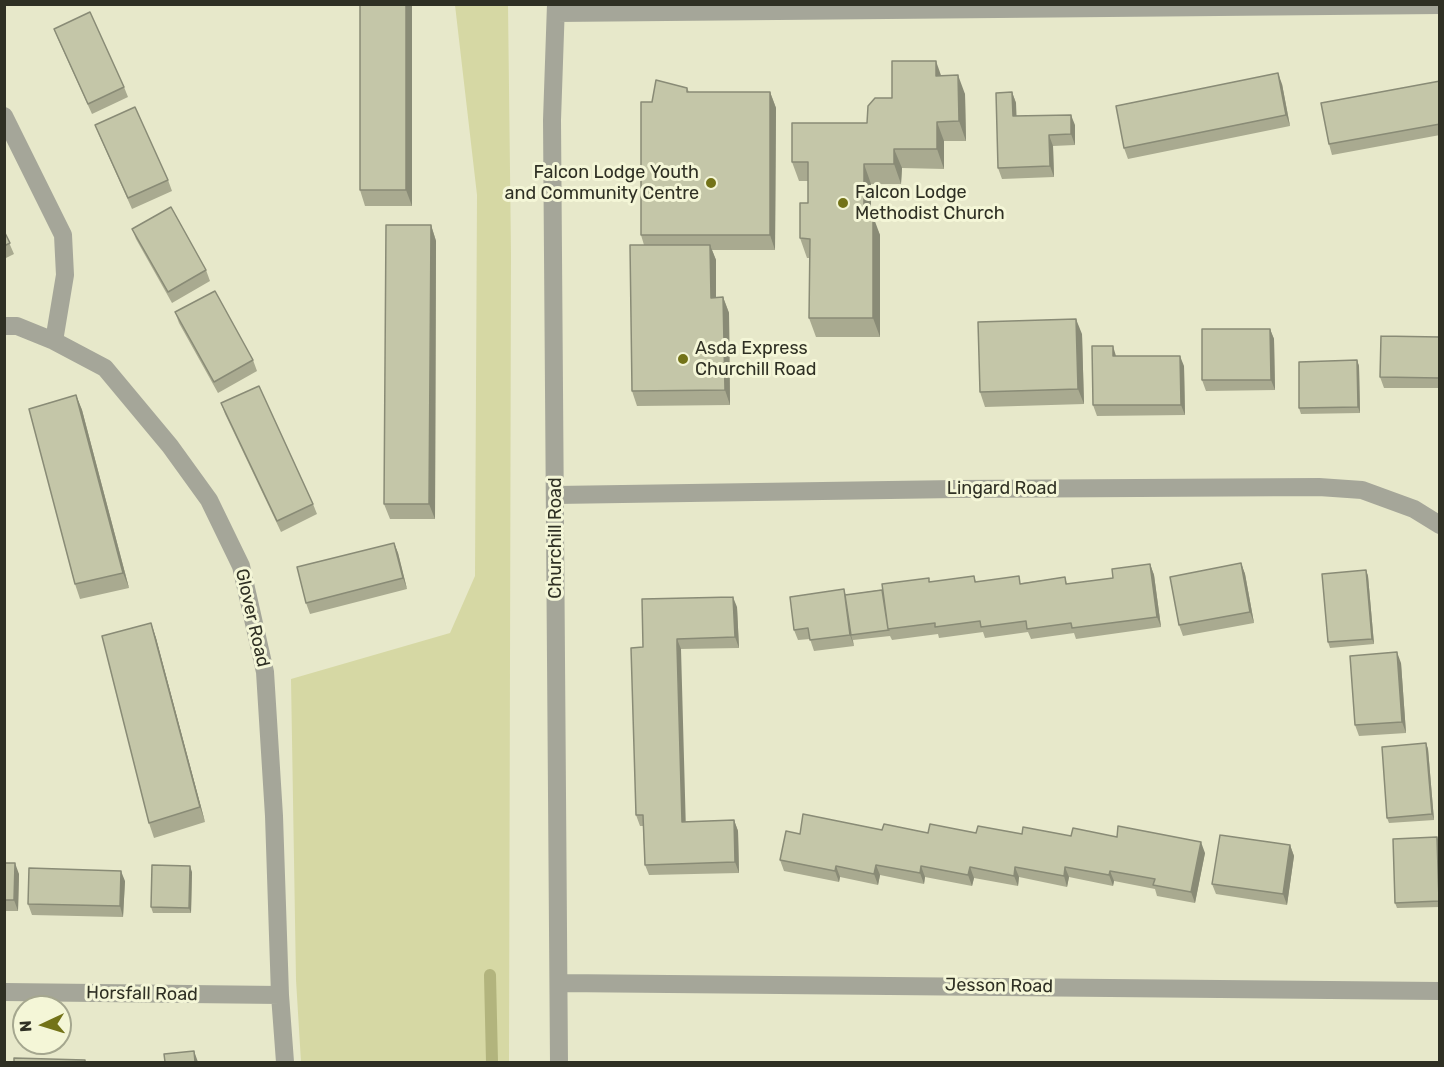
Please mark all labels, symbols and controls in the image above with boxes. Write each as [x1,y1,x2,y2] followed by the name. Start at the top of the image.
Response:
[505,162,699,204] place label: Falcon Lodge Youth and Community Centre
[704,176,718,190] marker: Falcon Lodge Youth and Community Centre
[855,182,1005,224] place label: Falcon Lodge Methodist Church
[836,196,850,210] marker: Falcon Lodge Methodist Church
[695,338,817,380] place label: Asda Express Churchill Road
[676,352,690,366] marker: Asda Express Churchill Road
[545,477,567,599] street label: Churchill Road
[947,478,1057,500] street label: Lingard Road
[230,567,274,669] street label: Glover Road
[945,974,1053,998] street label: Jesson Road
[86,982,198,1006] street label: Horsfall Road
[12,995,72,1055] north arrow
[16,1020,35,1033] text: N

